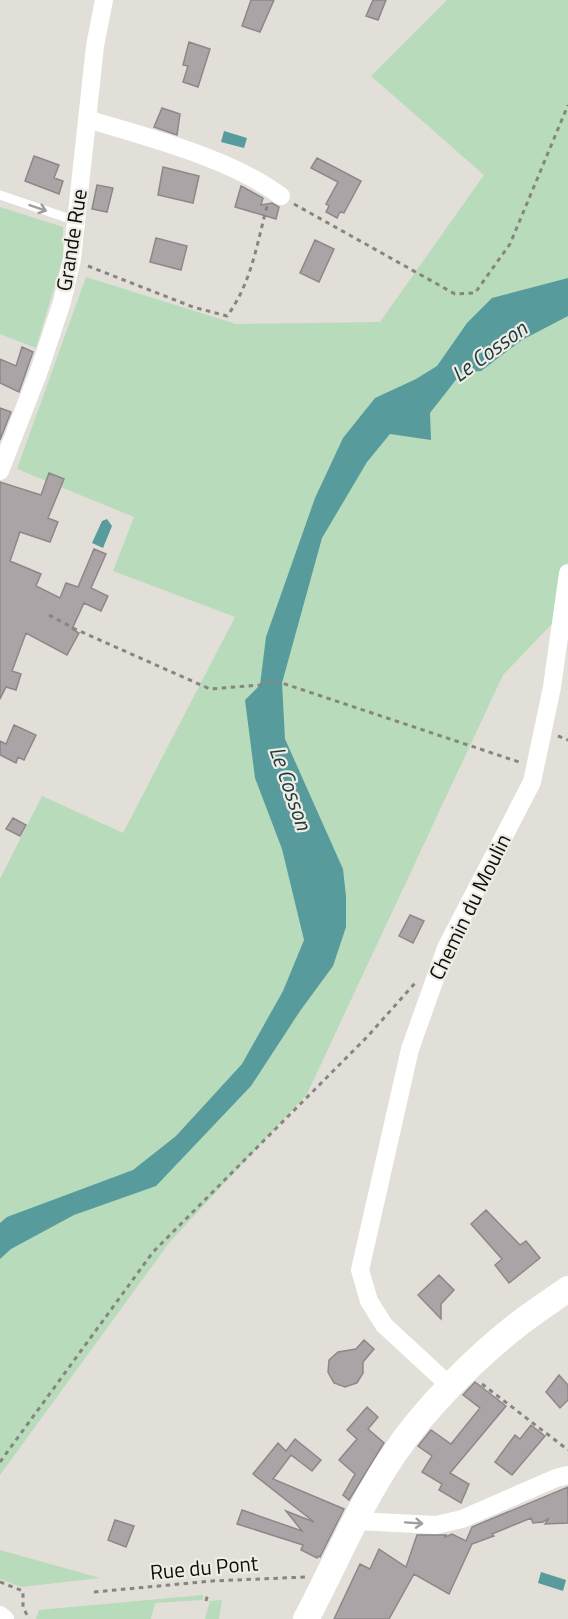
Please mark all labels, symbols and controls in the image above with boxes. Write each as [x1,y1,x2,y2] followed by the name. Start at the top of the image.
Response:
[47,186,95,293] street label: Grande Rue
[28,203,47,214] one-way arrow
[444,311,535,390] water label: Le Cosson
[261,741,322,835] water label: Le Cosson
[420,828,518,985] street label: Chemin du Moulin
[404,1518,424,1529] one-way arrow
[149,1546,260,1588] street label: Rue du Pont

